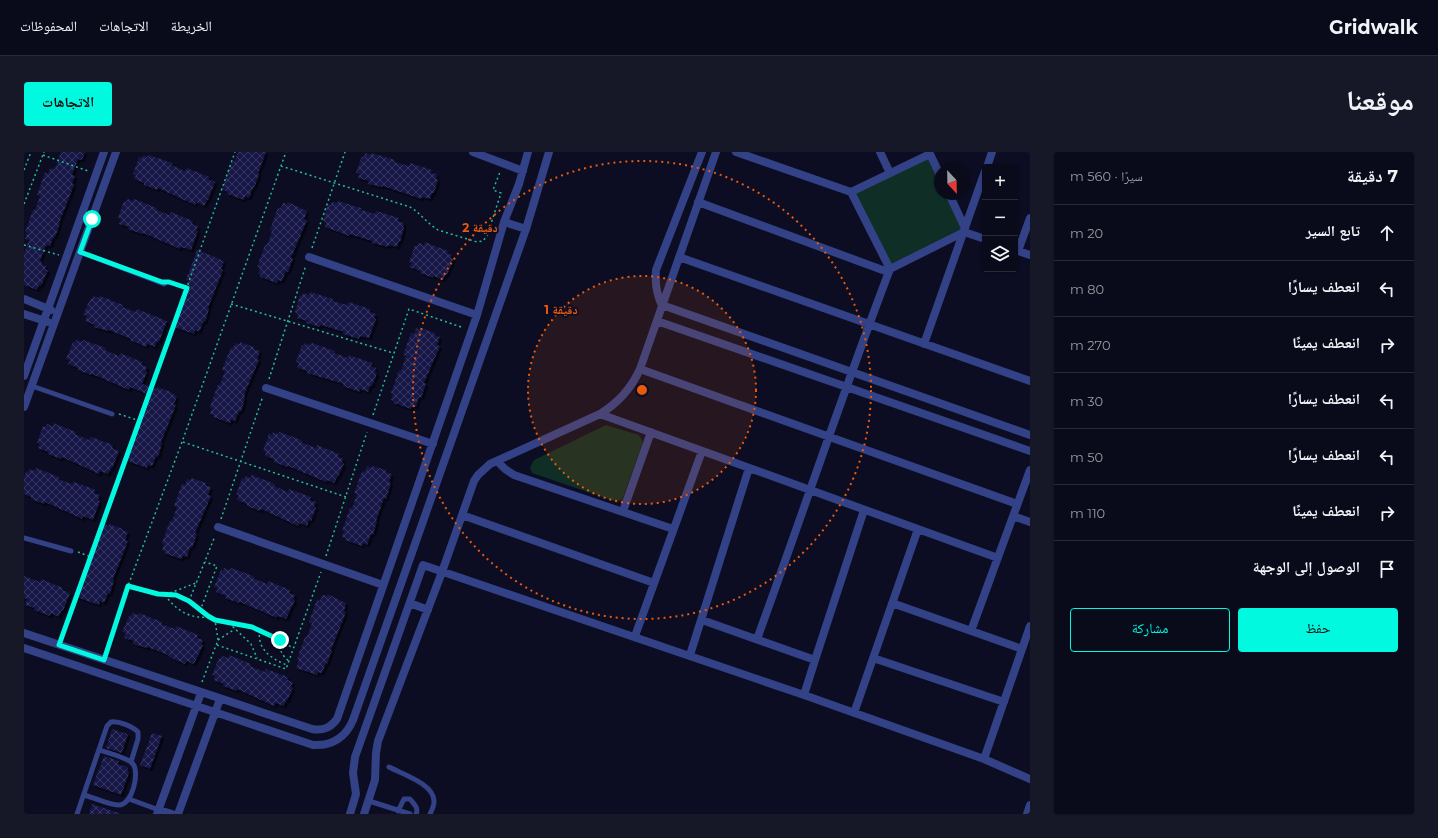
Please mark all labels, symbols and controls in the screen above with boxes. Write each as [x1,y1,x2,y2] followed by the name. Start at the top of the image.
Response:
[1329,16,1418,39] text: Gridwalk
[20,17,77,35] text: المحفوظات
[99,17,149,35] text: الاتجاهات
[171,17,212,35] text: الخريطة
[24,82,112,126] button: الاتجاهات
[1346,83,1414,117] text: موقعنا
[934,164,970,200] north arrow
[982,164,1018,272] map controls
[982,164,1018,200] button: +
[1347,166,1398,186] text: 7 دقيقة
[1070,168,1143,184] text: سيرًا · 560 m
[982,200,1018,236] button: −
[83,210,101,228] route start
[462,220,498,235] text: 2 دقيقة
[1306,221,1360,240] text: تابع السير
[1376,222,1398,244] icon: ahead
[1070,225,1103,241] text: 20 m
[982,236,1018,272] button: layers
[1288,277,1360,296] text: انعطف يسارًا
[1376,278,1398,300] icon: left
[1070,281,1104,297] text: 80 m
[544,302,578,317] text: 1 دقيقة
[1292,333,1360,352] text: انعطف يمينًا
[1376,334,1398,356] icon: right
[1070,337,1111,353] text: 270 m
[635,383,649,397] centre of rings
[1288,389,1360,408] text: انعطف يسارًا
[1376,390,1398,412] icon: left
[1070,393,1103,409] text: 30 m
[1288,445,1360,464] text: انعطف يسارًا
[1376,446,1398,468] icon: left
[1070,449,1103,465] text: 50 m
[1292,501,1360,520] text: انعطف يمينًا
[1376,502,1398,524] icon: right
[1070,505,1105,521] text: 110 m
[1253,557,1360,576] text: الوصول إلى الوجهة
[1376,558,1398,580] icon: arrive
[1070,608,1230,652] button: مشاركة
[1238,608,1398,652] button: حفظ
[271,631,289,649] route end

